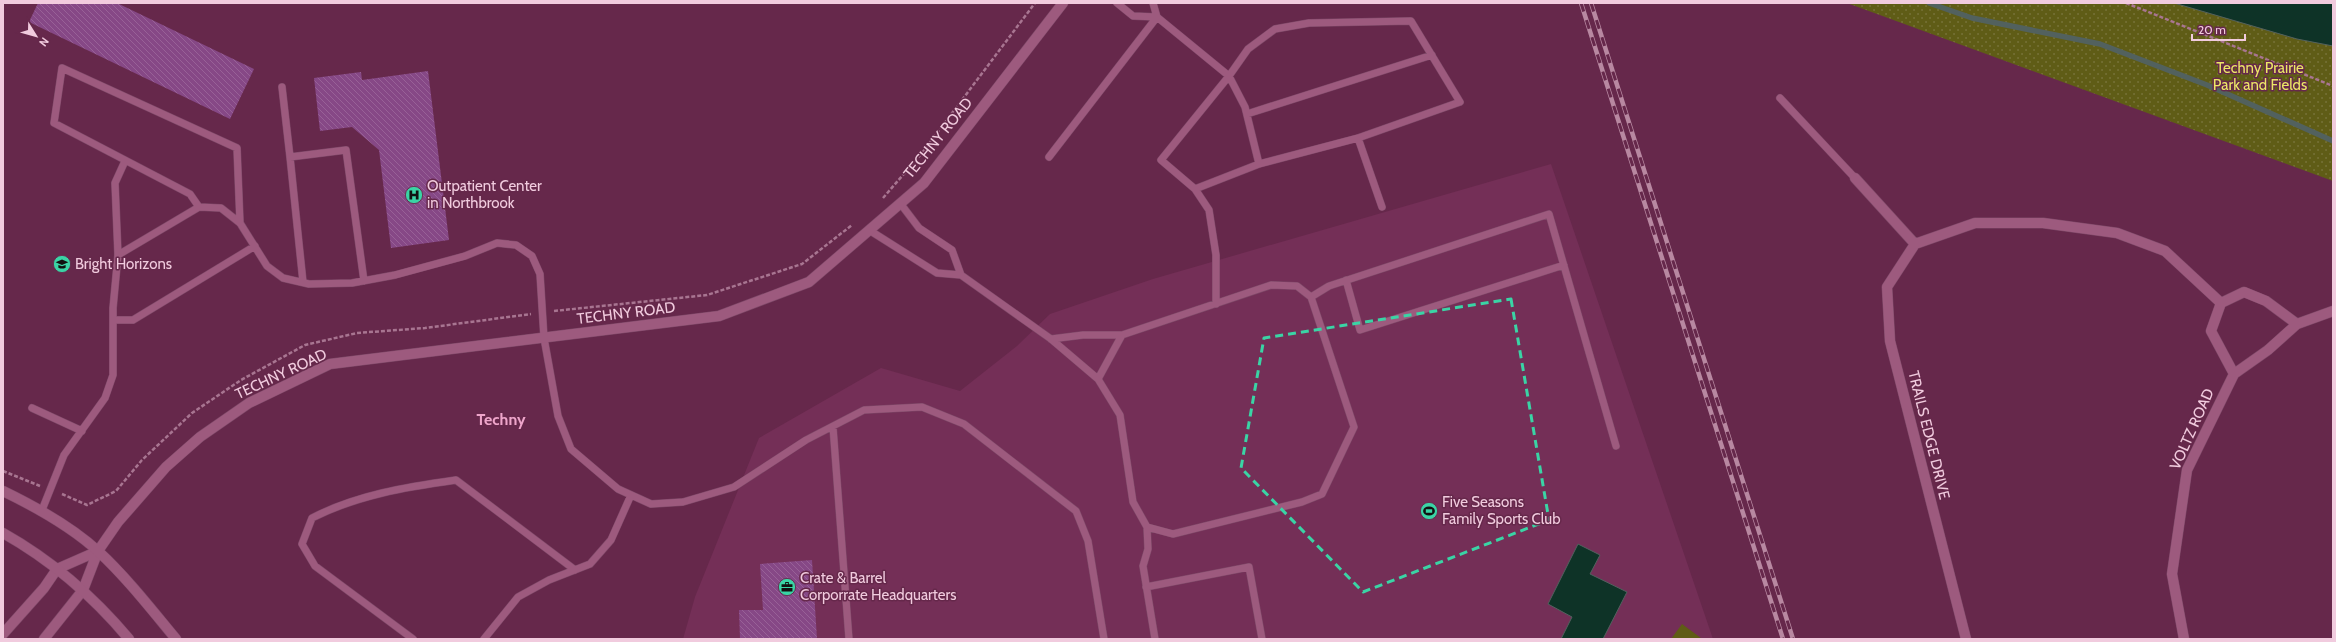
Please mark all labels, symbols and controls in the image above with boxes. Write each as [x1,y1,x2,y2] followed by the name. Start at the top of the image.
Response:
[16,16,56,56] north arrow
[2192,16,2245,42] scale bar
[2198,22,2226,37] text: 20 m
[36,35,52,49] text: N
[2213,59,2307,94] park label: Techny Prairie Park and Fields
[900,94,976,182] street label: TECHNY ROAD
[427,177,542,212] place label: Outpatient Center in Northbrook
[404,185,424,205] hospital icon: Outpatient Center in Northbrook
[52,254,72,274] school or university icon: Bright Horizons
[75,255,172,273] place label: Bright Horizons
[576,298,676,328] street label: TECHNY ROAD
[232,345,330,403] street label: TECHNY ROAD
[1904,369,1954,501] street label: TRAILS EDGE DRIVE
[2166,385,2218,472] street label: VOLTZ ROAD
[476,410,526,429] district label: Techny
[1442,493,1561,528] place label: Five Seasons Family Sports Club
[1419,501,1439,521] sports icon: Five Seasons Family Sports Club
[800,569,956,604] place label: Crate & Barrel Corporrate Headquarters
[777,577,797,597] office icon: Crate & Barrel Corporrate Headquarters

